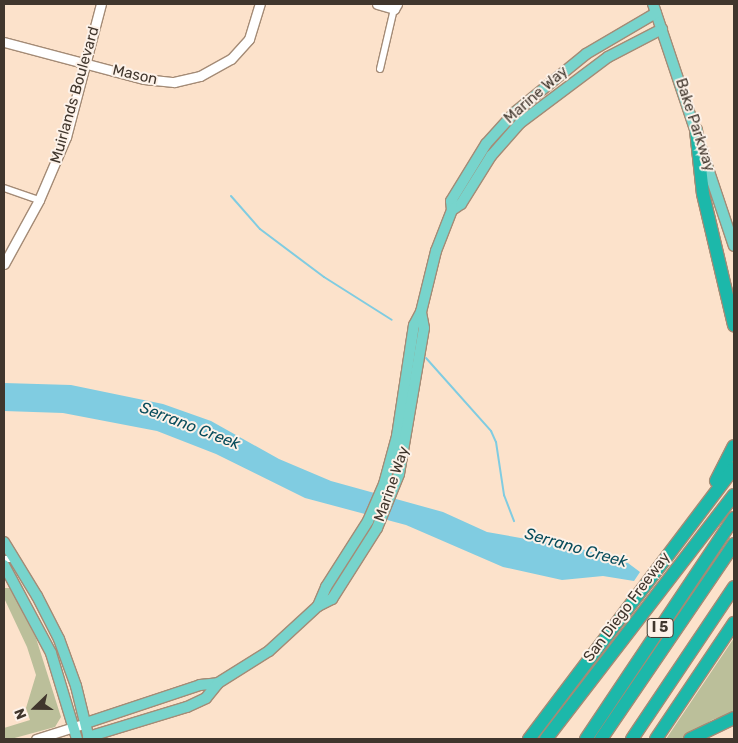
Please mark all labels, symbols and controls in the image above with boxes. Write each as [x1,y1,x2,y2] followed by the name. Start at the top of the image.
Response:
[47,24,103,166] street label: Muirlands Boulevard
[111,61,159,89] street label: Mason
[500,62,572,128] street label: Marine Way
[671,76,719,174] street label: Bake Parkway
[137,398,243,454] water label: Serrano Creek
[371,444,413,524] street label: Marine Way
[522,524,630,572] water label: Serrano Creek
[580,549,674,665] street label: San Diego Freeway
[646,616,674,640] road number: I 5
[10,683,60,733] north arrow
[11,706,30,722] text: N

